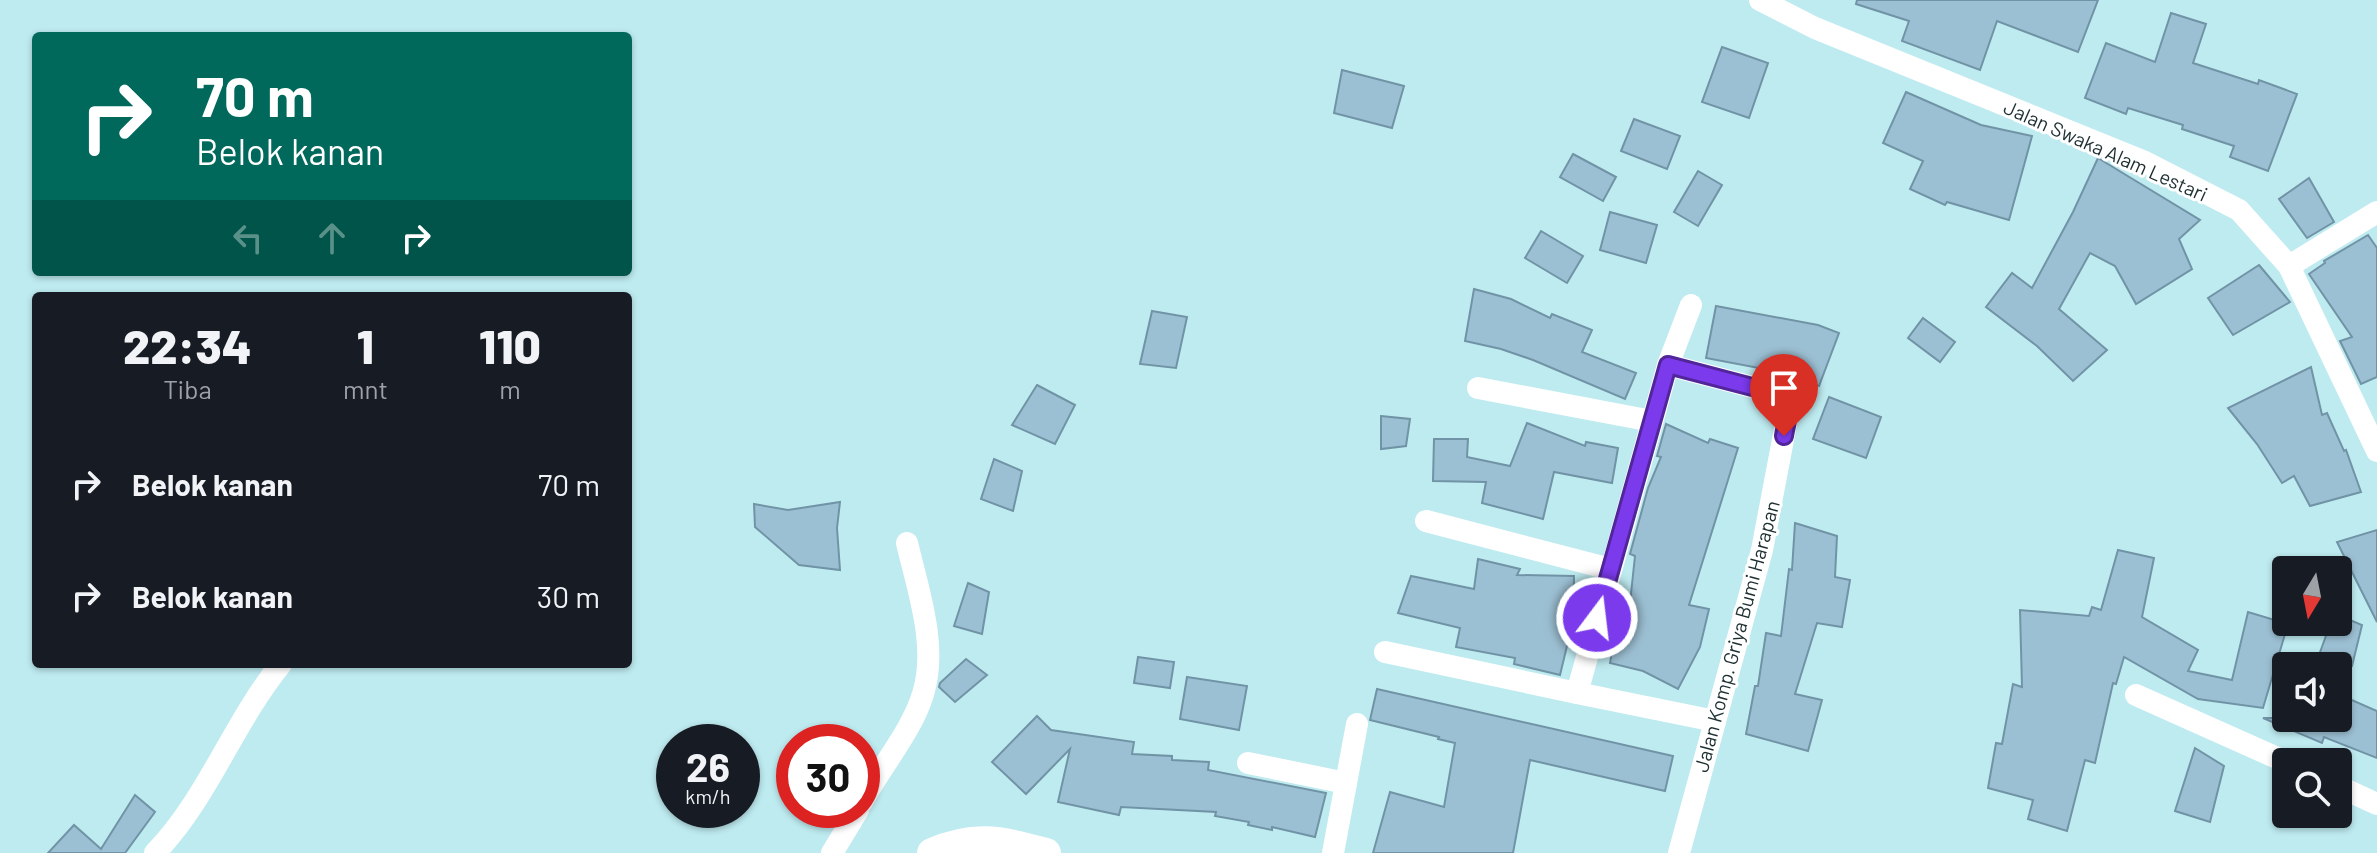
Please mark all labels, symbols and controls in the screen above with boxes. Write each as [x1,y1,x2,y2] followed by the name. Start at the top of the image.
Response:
[196,61,314,128] text: 70 m
[64,64,168,168] icon: right
[2000,94,2212,206] street label: Jalan Swaka Alam Lestari
[196,129,384,172] text: Belok kanan
[226,216,270,260] icon: left
[310,216,354,260] icon: ahead
[394,216,438,260] icon: right
[123,316,252,374] text: 22:34
[357,316,374,374] text: 1
[479,316,541,374] text: 110
[1750,354,1818,436] pin
[1762,366,1806,410] icon: arrive
[163,373,212,404] text: Tiba
[343,373,388,404] text: mnt
[499,373,521,404] text: m
[64,462,108,506] icon: right
[132,466,293,502] text: Belok kanan
[538,466,600,502] text: 70 m
[1688,498,1784,774] street label: Jalan Komp. Griya Bumi Harapan
[2272,556,2352,636] north arrow
[2272,556,2352,828] map controls
[64,574,108,618] icon: right
[1555,576,1639,660] position arrow
[132,578,293,614] text: Belok kanan
[537,578,600,614] text: 30 m
[2272,652,2352,732] button: sound
[776,724,880,828] speed limit sign: 30
[686,742,730,790] text: 26
[2272,748,2352,828] button: search
[685,784,731,808] text: km/h

